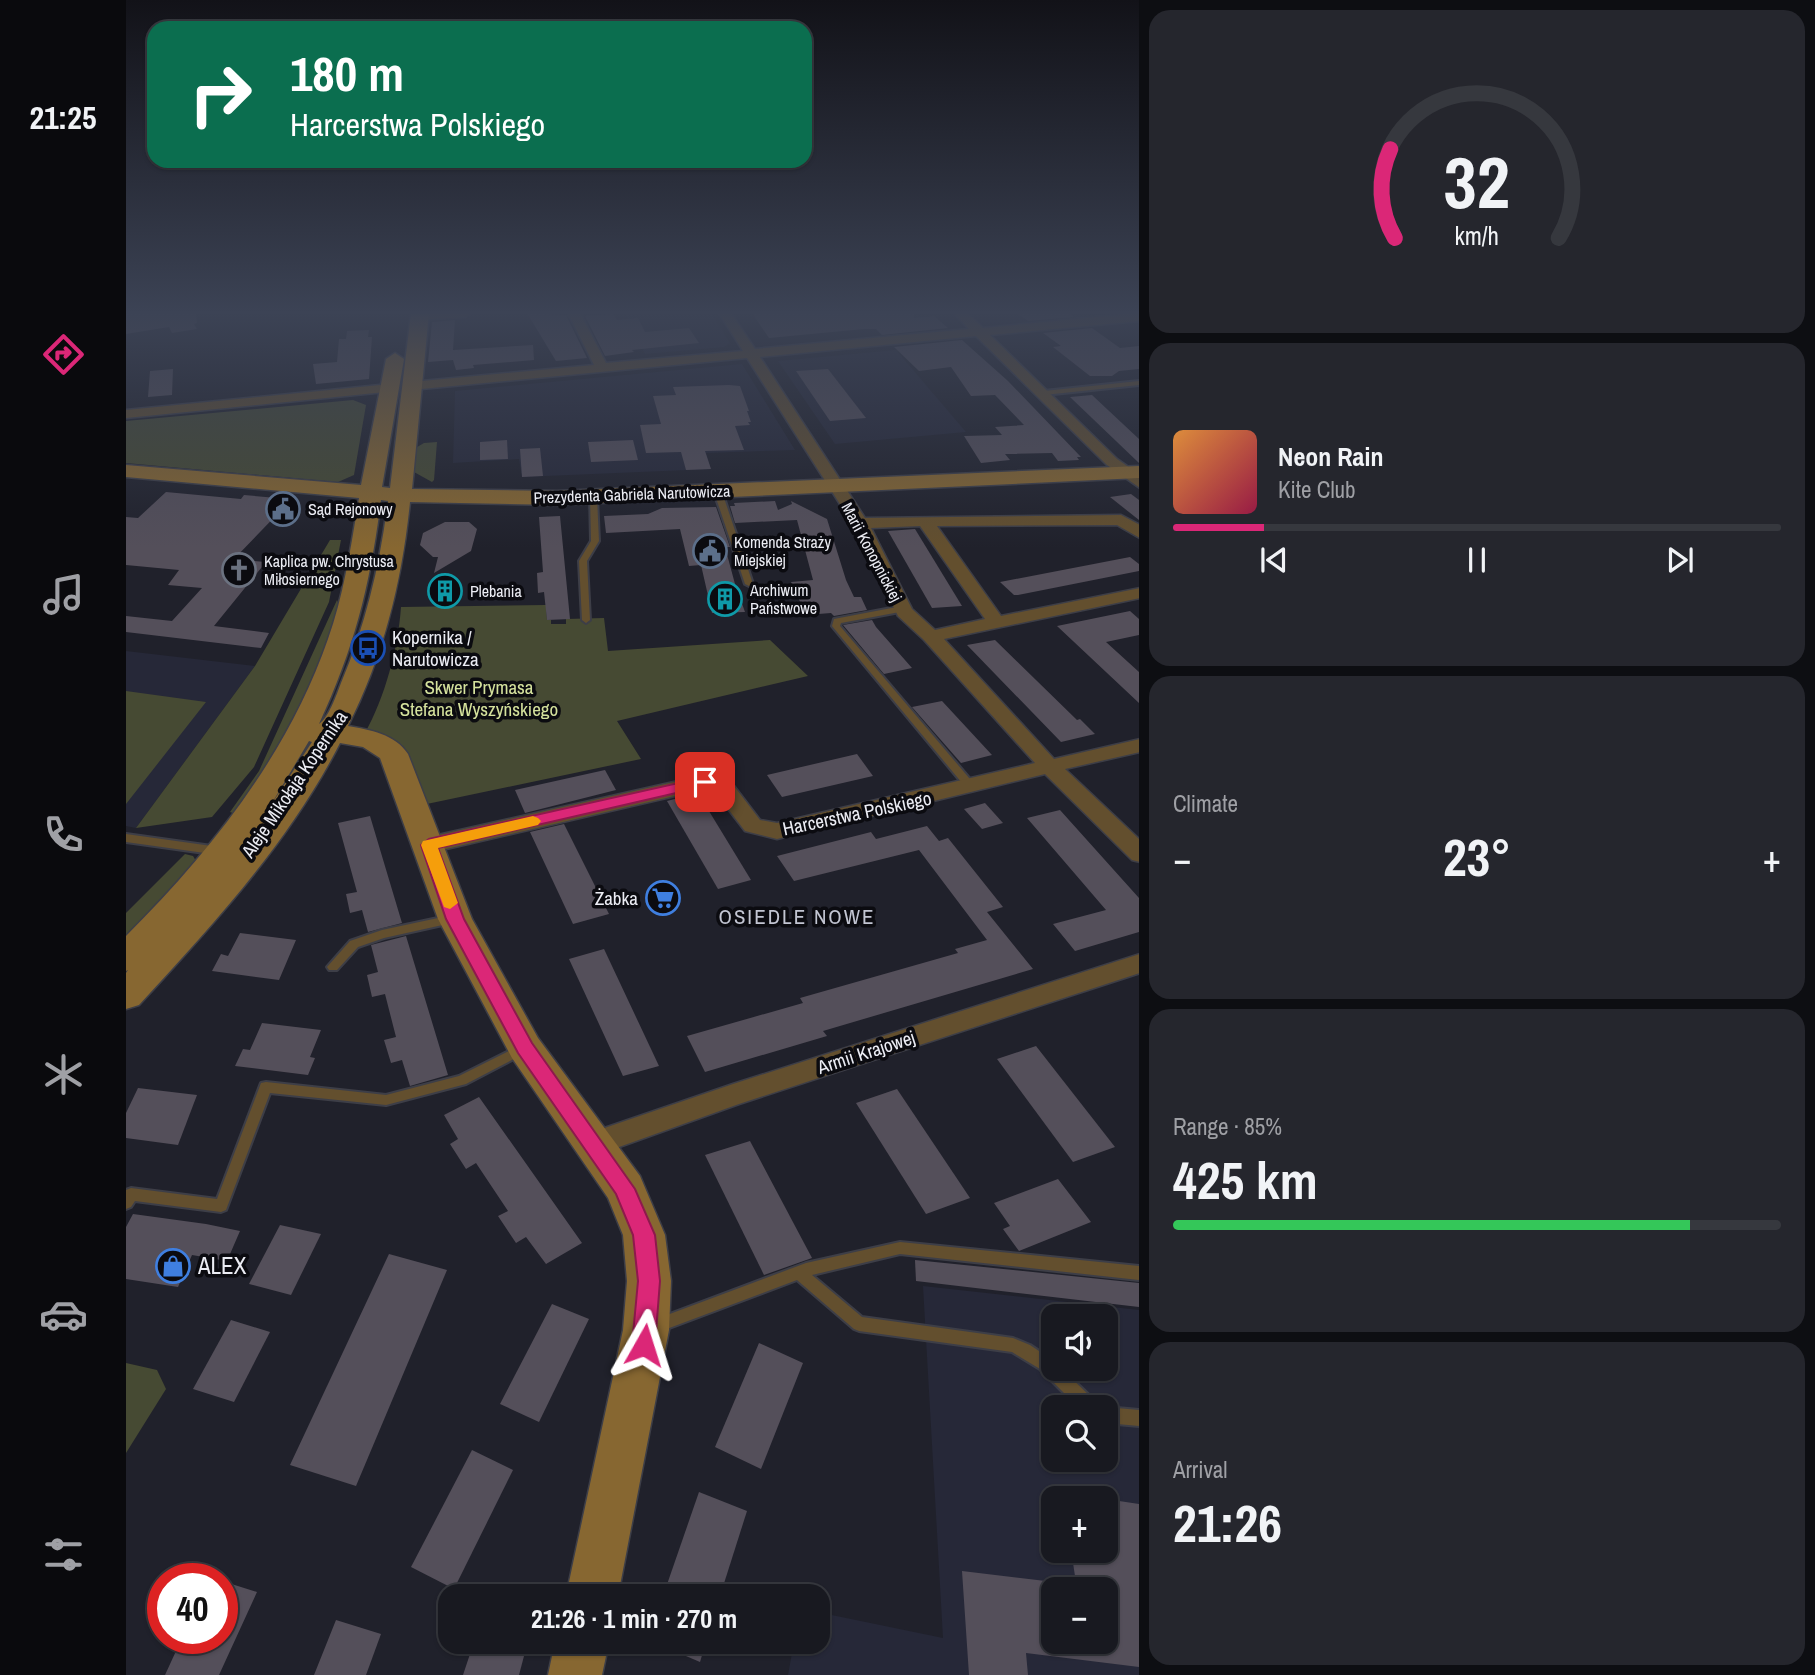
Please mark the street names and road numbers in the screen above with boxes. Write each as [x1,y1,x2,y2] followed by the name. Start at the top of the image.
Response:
[533,480,731,508] street label: Prezydenta Gabriela Narutowicza
[837,499,907,606] street label: Marii Konopnickiej
[234,705,353,864] street label: Aleje Mikołaja Kopernika
[780,785,934,841] street label: Harcerstwa Polskiego
[813,1024,918,1080] street label: Armii Krajowej

